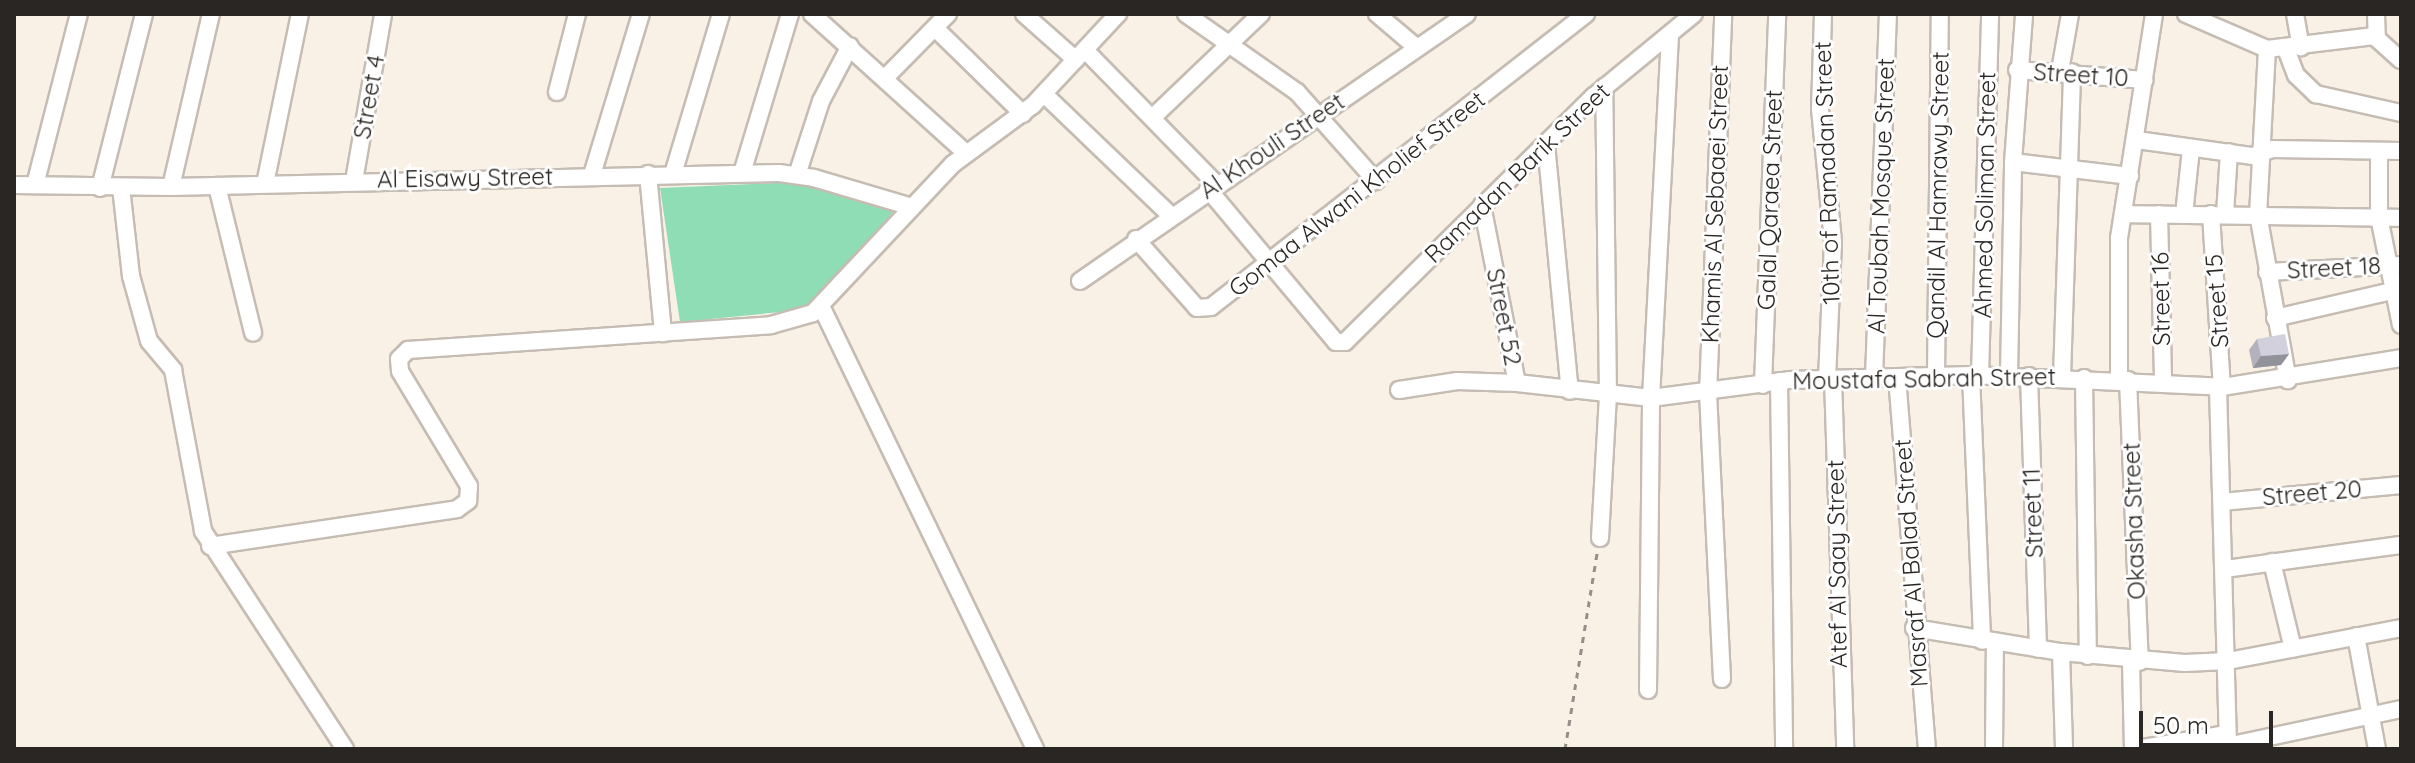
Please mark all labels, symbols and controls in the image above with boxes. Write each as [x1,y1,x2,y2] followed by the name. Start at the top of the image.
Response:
[1808,41,1846,305] street label: 10th of Ramadan Street
[1921,51,1955,339] street label: Qandil Al Hamrawy Street
[347,53,391,141] street label: Street 4
[2032,57,2130,93] street label: Street 10
[1862,58,1900,334] street label: Al Toubah Mosque Street
[1696,64,1734,344] street label: Khamis Al Sebaaei Street
[1968,71,2002,319] street label: Ahmed Soliman Street
[1418,77,1616,269] street label: Ramadan Barik Street
[1223,85,1491,303] street label: Gomaa Alwani Kholief Street
[1194,87,1350,205] street label: Al Khouli Street
[1752,89,1788,311] street label: Galal Qaraea Street
[377,162,553,194] street label: Al Eisawy Street
[2286,251,2382,285] street label: Street 18
[2146,252,2176,346] street label: Street 16
[2199,253,2235,349] street label: Street 15
[1480,266,1528,368] street label: Street 52
[1792,362,2056,396] street label: Moustafa Sabrah Street
[1888,438,1934,688] street label: Masraf Al Balad Street
[2117,442,2151,600] street label: Okasha Street
[1821,460,1853,668] street label: Atef Al Saay Street
[2017,468,2049,558] street label: Street 11
[2261,474,2363,512] street label: Street 20
[2143,695,2277,745] scale bar
[2153,710,2209,740] text: 50 m

